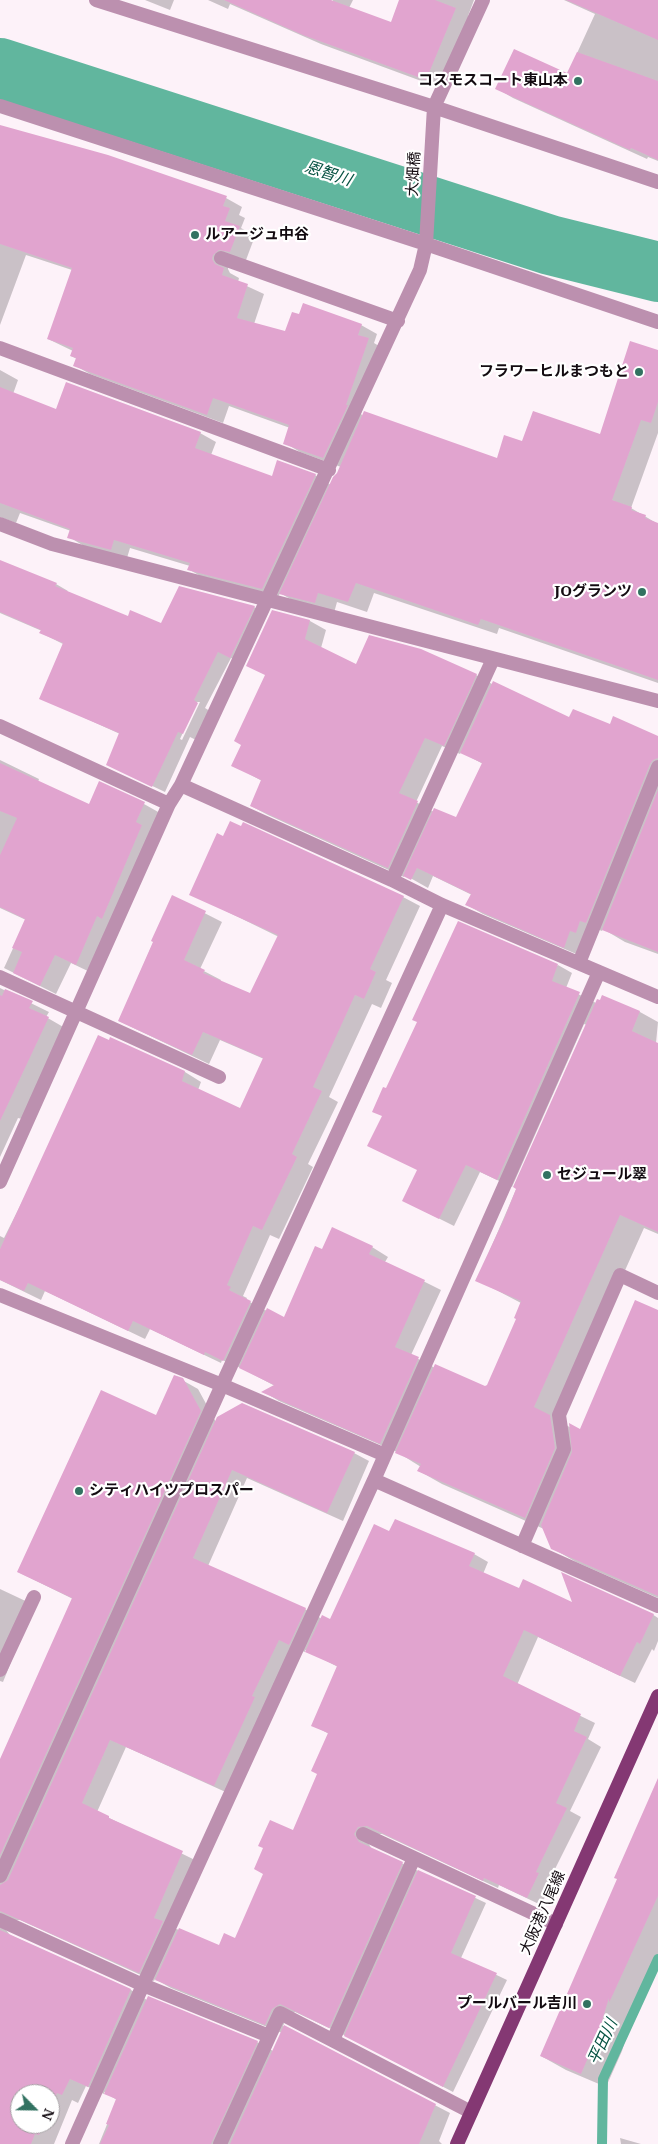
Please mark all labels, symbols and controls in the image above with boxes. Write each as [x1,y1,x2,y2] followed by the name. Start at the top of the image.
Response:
[418,72,568,90] place label: コスモスコート東山本
[572,75,584,87] marker: コスモスコート東山本
[404,151,424,197] street label: 大畑橋
[302,157,354,191] water label: 恩智川
[205,226,309,244] place label: ルアージュ中谷
[189,229,201,241] marker: ルアージュ中谷
[479,363,629,381] place label: フラワーヒルまつもと
[633,366,645,378] marker: フラワーヒルまつもと
[554,583,632,601] place label: JOグランツ
[636,586,648,598] marker: JOグランツ
[557,1166,647,1184] place label: セジュール翠
[541,1169,553,1181] marker: セジュール翠
[89,1482,254,1500] place label: シティハイツプロスパー
[73,1485,85,1497] marker: シティハイツプロスパー
[516,1868,570,1958] street label: 大阪港八尾線
[457,1995,577,2013] place label: プールバール吉川
[581,1998,593,2010] marker: プールバール吉川
[584,2016,622,2068] water label: 平田川
[10,2084,60,2134] north arrow
[37,2106,59,2123] text: N

